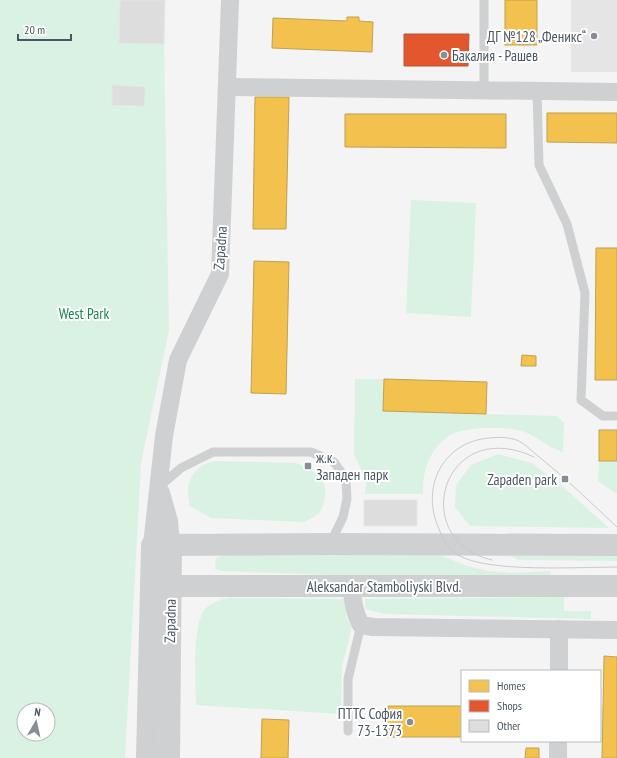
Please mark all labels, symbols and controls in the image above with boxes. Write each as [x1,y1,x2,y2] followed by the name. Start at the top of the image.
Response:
[18,16,71,42] scale bar
[24,22,45,37] text: 20 m
[487,27,586,46] place label: ДГ №128 „Феникс“
[589,31,599,41] marker: ДГ №128 „Феникс“
[452,46,538,65] place label: Бакалия - Рашев
[439,50,449,60] marker: Бакалия - Рашев
[209,225,231,271] street label: Zapadna
[59,304,109,323] park label: West Park
[316,448,388,484] place label: ж.к. Западен парк
[303,461,313,471] marker: ж.к. Западен парк
[487,470,557,489] place label: Zapaden park
[560,474,570,484] marker: Zapaden park
[307,577,462,596] street label: Aleksandar Stamboliyski Blvd.
[160,599,180,643] street label: Zapadna
[461,670,601,742] legend
[497,678,525,693] text: Homes
[497,698,522,713] text: Shops
[16,702,56,742] north arrow
[338,704,402,740] place label: ПТТС София 73-1373
[34,705,42,720] text: N
[405,717,415,727] marker: ПТТС София 73-1373
[497,718,521,733] text: Other

